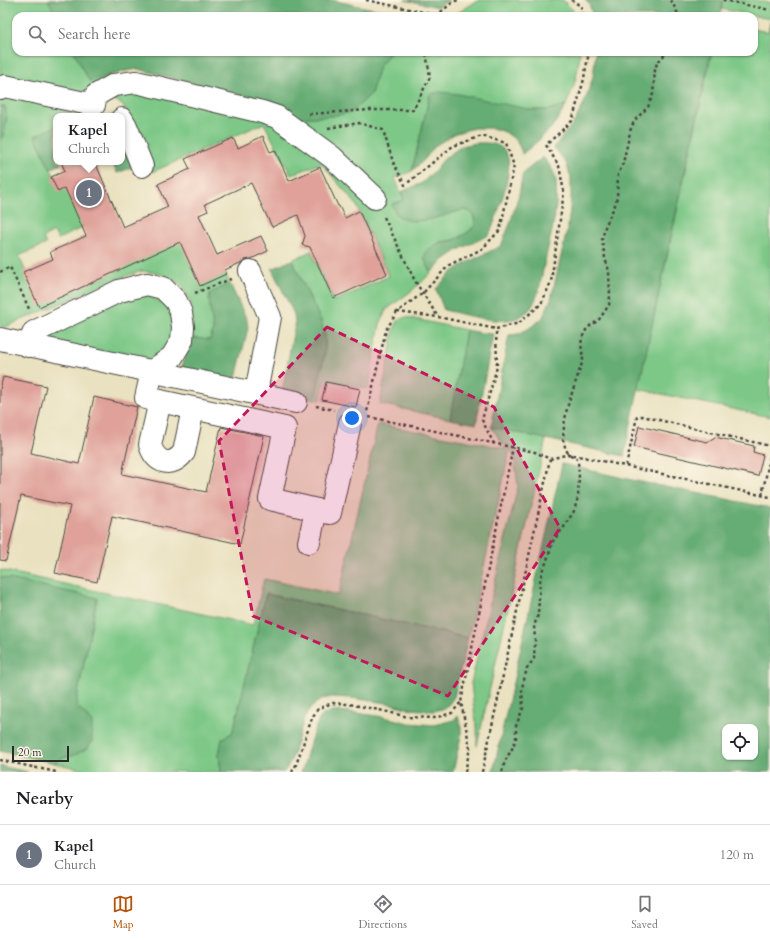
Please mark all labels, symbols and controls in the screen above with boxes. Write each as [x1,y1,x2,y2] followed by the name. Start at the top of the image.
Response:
[12,12,758,56] search box
[26,23,48,45] icon: search
[58,24,131,44] text: Search here
[53,113,125,165] popup
[68,120,107,140] text: Kapel
[68,140,110,158] text: Church
[76,178,102,208] pin: 1
[342,408,362,428] your location
[722,724,758,760] map controls
[722,724,758,760] button: locate
[12,744,69,763] scale bar
[18,745,42,760] text: 20 m
[16,787,73,810] text: Nearby
[54,836,94,856] text: Kapel
[26,846,32,864] text: 1
[720,846,754,864] text: 120 m
[54,856,96,874] text: Church
[112,893,134,932] tab: Map
[358,893,407,932] tab: Directions
[631,893,658,932] tab: Saved

